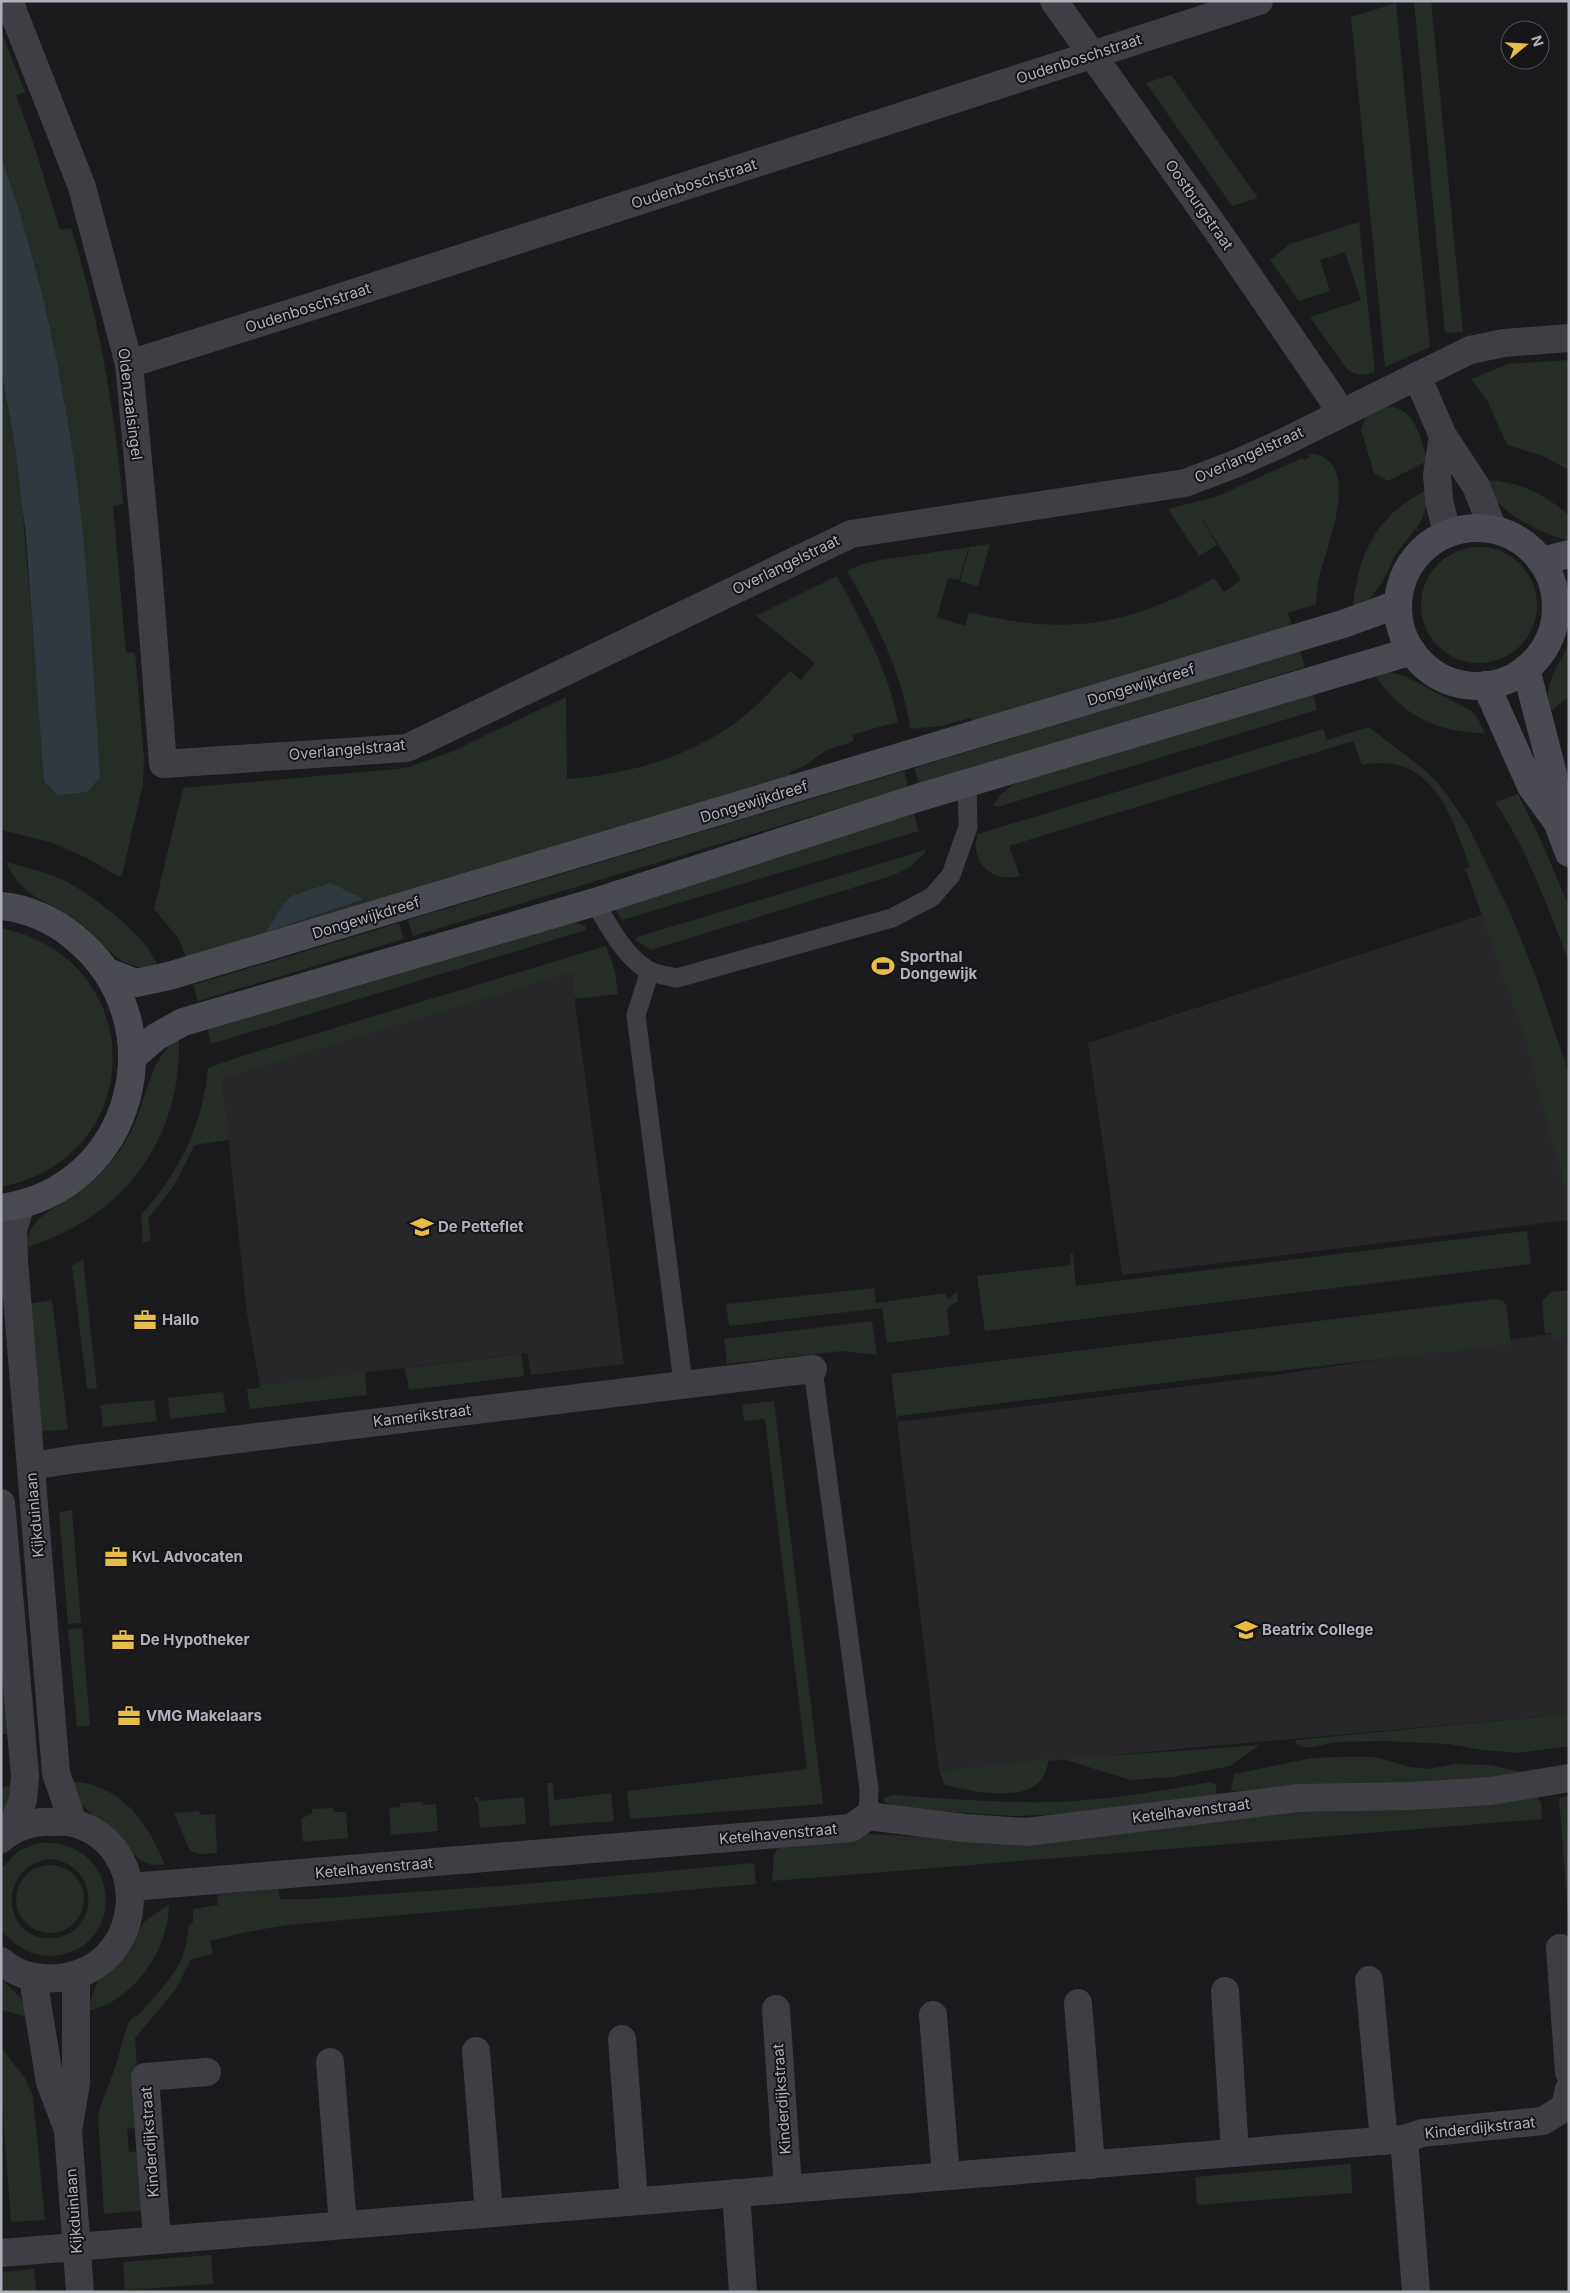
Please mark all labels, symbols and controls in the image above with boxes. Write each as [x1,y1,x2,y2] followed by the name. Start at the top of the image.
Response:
[1500,20,1550,70] north arrow
[1014,29,1144,88] street label: Oudenboschstraat
[1528,33,1548,49] text: N
[629,154,759,213] street label: Oudenboschstraat
[1161,156,1238,254] street label: Oostburgstraat
[243,278,373,337] street label: Oudenboschstraat
[114,347,147,461] street label: Oldenzaalsingel
[1192,422,1306,487] street label: Overlangelstraat
[729,530,843,599] street label: Overlangelstraat
[1085,659,1197,710] street label: Dongewijkdreef
[288,735,406,764] street label: Overlangelstraat
[698,776,810,827] street label: Dongewijkdreef
[310,892,422,943] street label: Dongewijkdreef
[900,947,977,983] place label: Sporthal Dongewijk
[870,953,896,979] sports icon: Sporthal Dongewijk
[409,1214,435,1240] school or university icon: De Petteflet
[438,1217,524,1236] place label: De Petteflet
[132,1307,158,1333] office icon: Hallo
[162,1310,199,1329] place label: Hallo
[372,1400,472,1431] street label: Kamerikstraat
[21,1472,48,1558] street label: Kijkduinlaan
[103,1544,129,1570] office icon: KvL Advocaten
[132,1547,243,1566] place label: KvL Advocaten
[1233,1617,1259,1643] school or university icon: Beatrix College
[1262,1620,1374,1639] place label: Beatrix College
[110,1627,136,1653] office icon: De Hypotheker
[140,1630,250,1649] place label: De Hypotheker
[116,1703,142,1729] office icon: VMG Makelaars
[146,1706,262,1725] place label: VMG Makelaars
[1131,1794,1251,1827] street label: Ketelhavenstraat
[718,1819,838,1848] street label: Ketelhavenstraat
[314,1853,434,1882] street label: Ketelhavenstraat
[768,2043,795,2155] street label: Kinderdijkstraat
[136,2086,163,2198] street label: Kinderdijkstraat
[1424,2112,1536,2143] street label: Kinderdijkstraat
[61,2168,86,2254] street label: Kijkduinlaan

